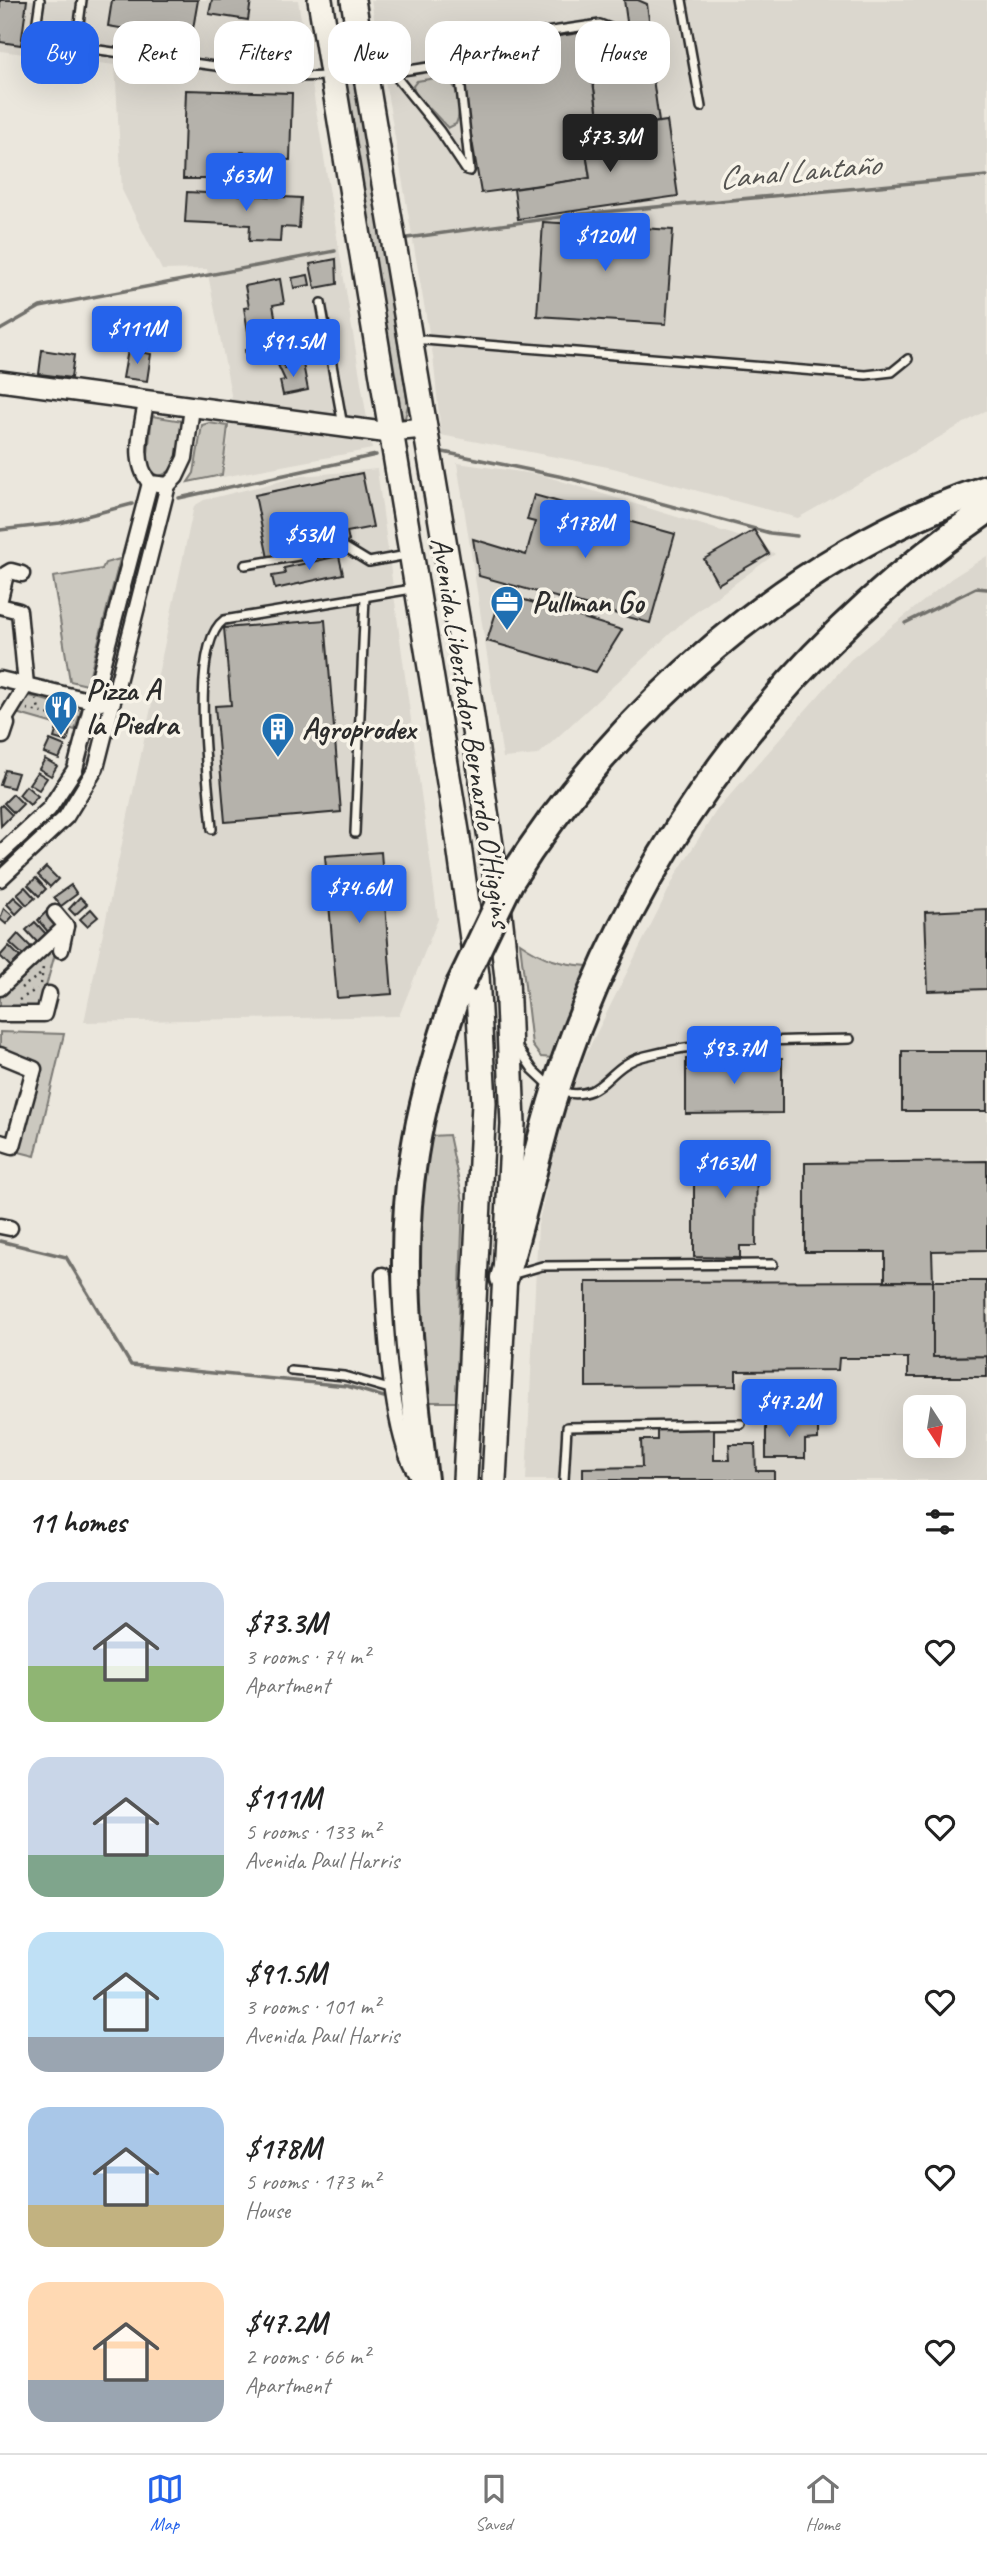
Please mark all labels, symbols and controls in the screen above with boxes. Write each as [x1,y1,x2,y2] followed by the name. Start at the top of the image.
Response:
[21,21,99,84] chip: Buy
[113,21,200,84] chip: Rent
[214,21,314,84] chip: Filters
[328,21,411,84] chip: New
[425,21,561,84] chip: Apartment
[575,21,670,84] chip: House
[553,114,667,174] pin: $73.3M
[579,122,641,151] text: $73.3M
[717,143,886,198] water label: Canal Lantaño
[205,154,287,213] pin: $63M
[222,161,270,190] text: $63M
[556,214,654,273] pin: $120M
[576,221,634,250] text: $120M
[88,306,186,366] pin: $111M
[108,314,166,343] text: $111M
[236,320,350,379] pin: $91.5M
[262,327,324,356] text: $91.5M
[536,500,634,560] pin: $178M
[556,508,614,537] text: $178M
[268,512,350,572] pin: $53M
[285,520,333,549] text: $53M
[422,534,522,932] street label: Avenida Libertador Bernardo O'Higgins
[488,583,526,632] office icon: Pullman Go
[532,583,645,621] place label: Pullman Go
[86,671,181,743] place label: Pizza A la Piedra
[42,688,80,737] restaurant icon: Pizza A la Piedra
[259,710,297,759] building icon: Agroprodex
[302,710,418,748] place label: Agroprodex
[302,866,416,925] pin: $74.6M
[327,873,391,902] text: $74.6M
[677,1026,791,1086] pin: $93.7M
[703,1034,765,1063] text: $93.7M
[676,1140,774,1200] pin: $163M
[696,1148,754,1177] text: $163M
[732,1380,846,1439] pin: $47.2M
[758,1387,820,1416] text: $47.2M
[903,1395,966,1458] north arrow
[903,1395,966,1458] map controls
[28,1503,126,1541] text: 11 homes
[921,1503,959,1541] icon: filters
[245,1604,327,1642] text: $73.3M
[84,1610,168,1694] icon: home
[921,1633,959,1671] icon: heart
[245,1642,369,1671] text: 3 rooms · 74 m²
[245,1671,330,1700] text: Apartment
[245,1779,321,1817] text: $111M
[84,1785,168,1869] icon: home
[921,1808,959,1846] icon: heart
[245,1817,380,1846] text: 5 rooms · 133 m²
[245,1846,399,1875] text: Avenida Paul Harris
[245,1954,326,1992] text: $91.5M
[84,1960,168,2044] icon: home
[921,1983,959,2021] icon: heart
[245,1992,380,2021] text: 3 rooms · 101 m²
[245,2021,399,2050] text: Avenida Paul Harris
[245,2129,321,2167] text: $178M
[84,2135,168,2219] icon: home
[921,2158,959,2196] icon: heart
[245,2167,380,2196] text: 5 rooms · 173 m²
[245,2196,290,2225] text: House
[245,2304,327,2342] text: $47.2M
[84,2310,168,2394] icon: home
[921,2333,959,2371] icon: heart
[245,2342,369,2371] text: 2 rooms · 66 m²
[245,2371,330,2400] text: Apartment
[146,2470,184,2536] tab: Map
[475,2470,513,2536] tab: Saved
[804,2470,842,2536] tab: Home

